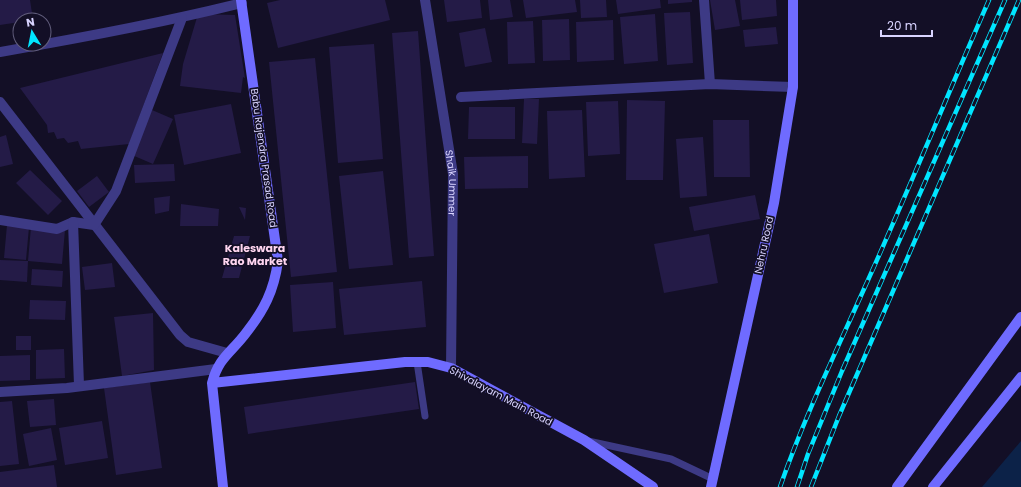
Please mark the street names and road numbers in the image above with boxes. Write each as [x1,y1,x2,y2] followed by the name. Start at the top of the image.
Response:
[247,88,281,228] street label: Babu Rajendra Prasad Road
[442,149,461,216] street label: Shaik Ummer
[751,215,777,275] street label: Nehru Road
[447,362,555,430] street label: Shivalayam Main Road

